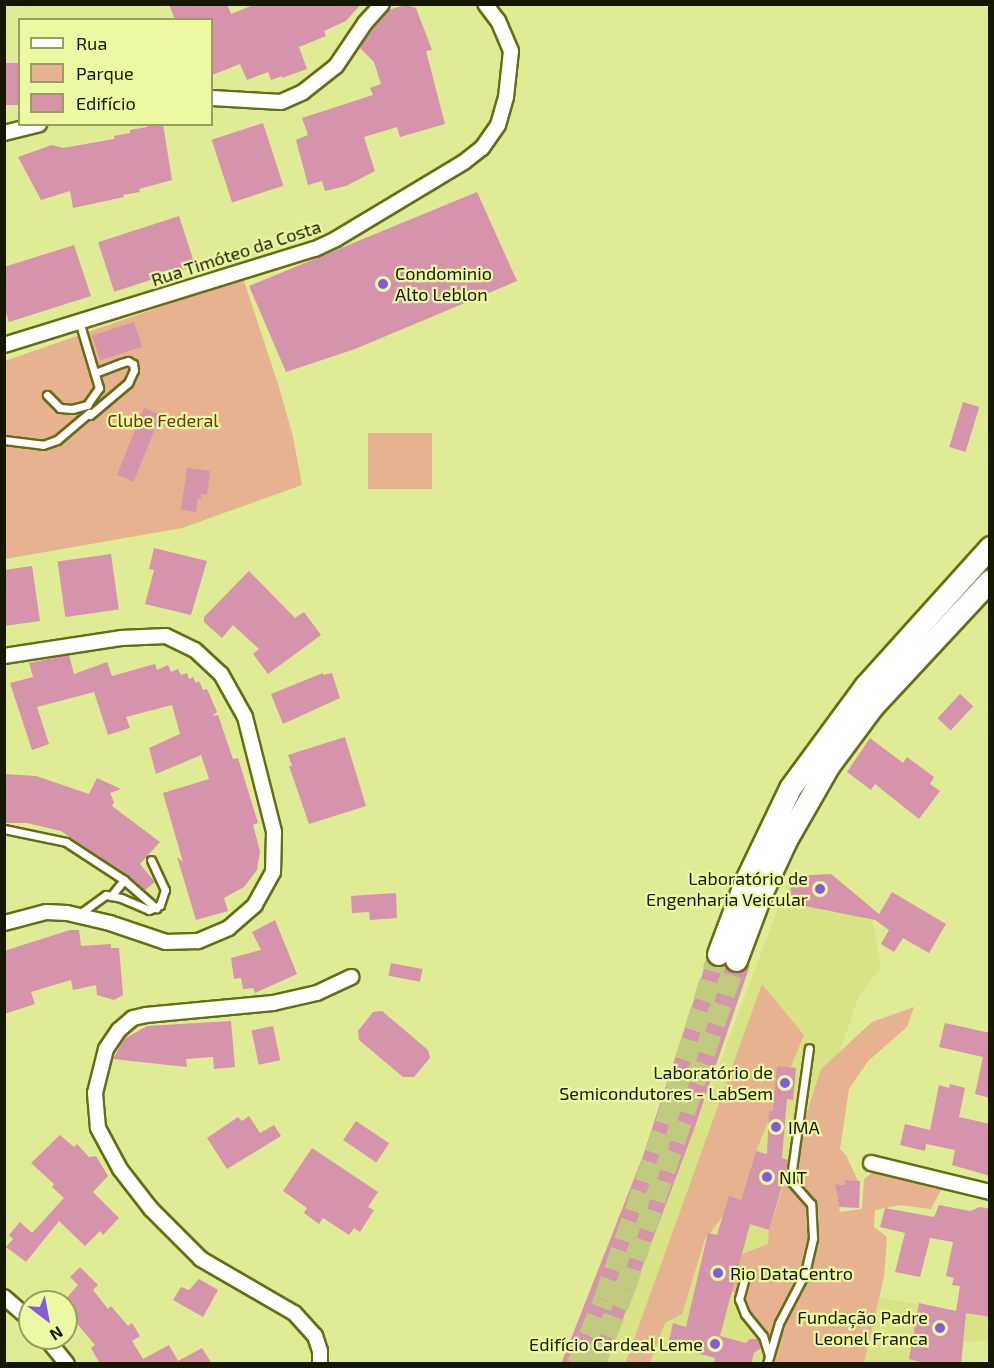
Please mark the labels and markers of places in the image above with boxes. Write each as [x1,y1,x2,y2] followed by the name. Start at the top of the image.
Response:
[395,263,492,306] place label: Condominio Alto Leblon
[376,277,390,291] marker: Condominio Alto Leblon
[646,868,808,910] place label: Laboratório de Engenharia Veicular
[813,882,827,896] marker: Laboratório de Engenharia Veicular
[559,1062,773,1104] place label: Laboratório de Semicondutores - LabSem
[778,1076,792,1090] marker: Laboratório de Semicondutores - LabSem
[788,1116,820,1138] place label: IMA
[769,1120,783,1134] marker: IMA
[779,1166,807,1188] place label: NIT
[760,1170,774,1184] marker: NIT
[730,1262,853,1284] place label: Rio DataCentro
[711,1266,725,1280] marker: Rio DataCentro
[797,1307,928,1350] place label: Fundação Padre Leonel Franca
[933,1321,947,1335] marker: Fundação Padre Leonel Franca
[529,1333,703,1355] place label: Edifício Cardeal Leme
[708,1337,722,1351] marker: Edifício Cardeal Leme

